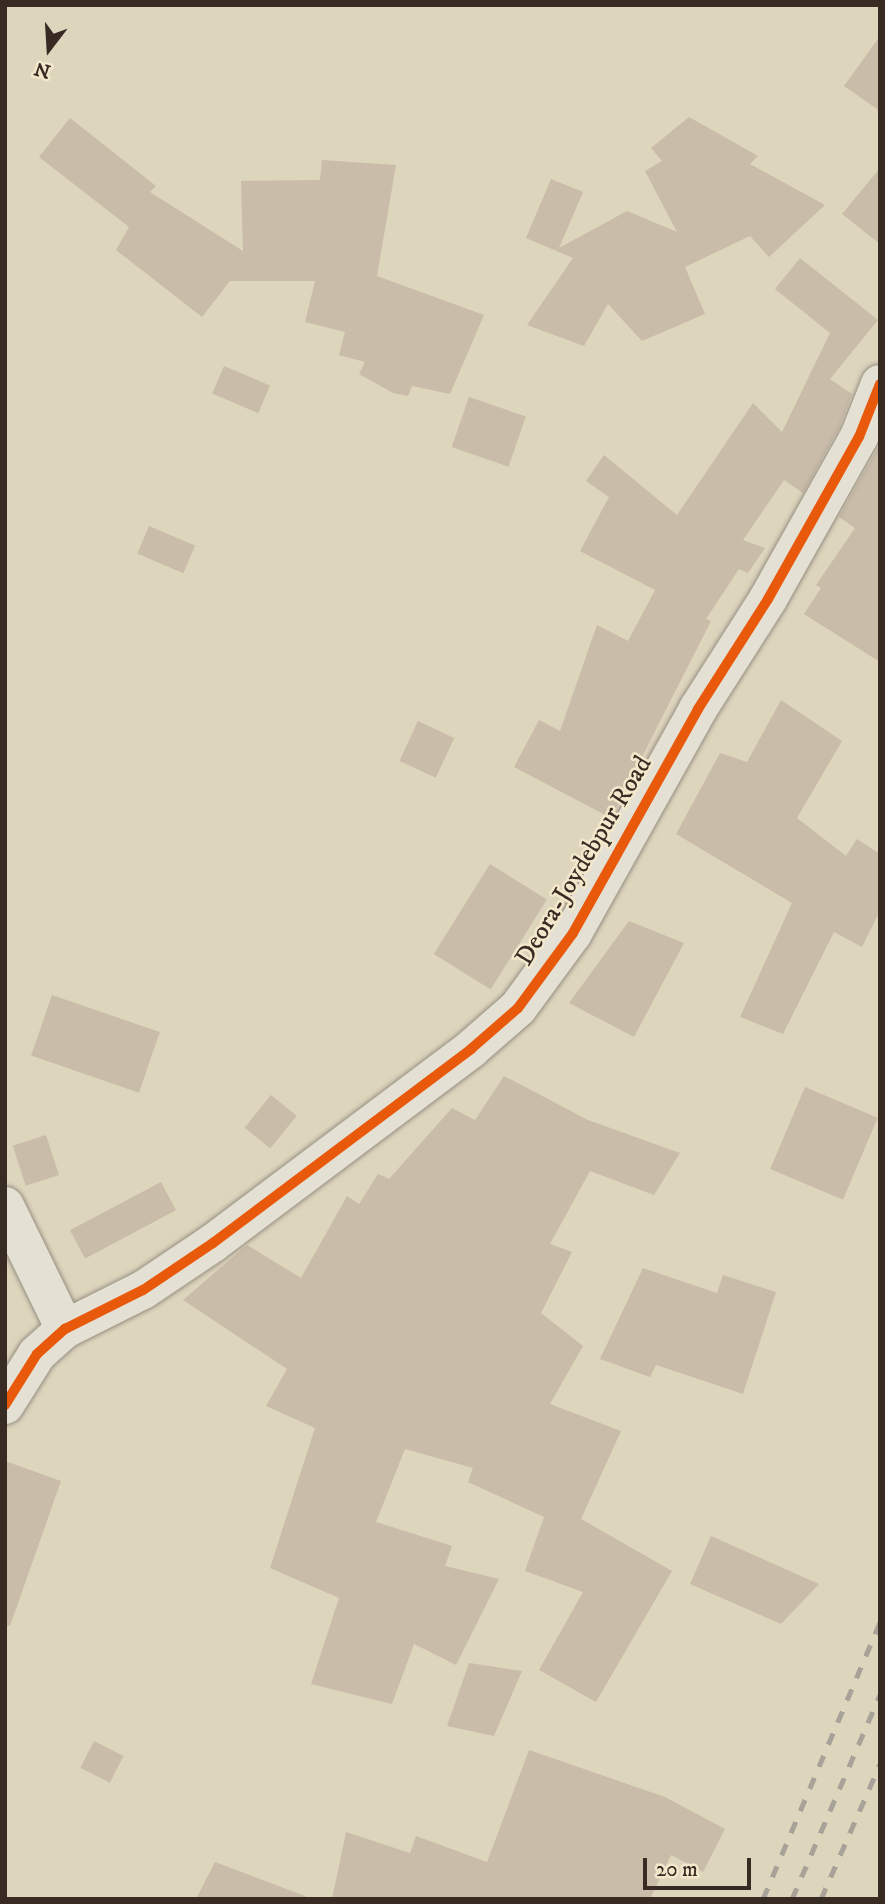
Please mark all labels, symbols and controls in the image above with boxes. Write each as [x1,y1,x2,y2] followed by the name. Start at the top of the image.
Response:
[14,14,84,84] north arrow
[32,56,54,83] text: N
[509,750,659,972] street label: Deora-Joydebpur Road
[647,1844,756,1888] scale bar
[656,1857,698,1883] text: 20 m

